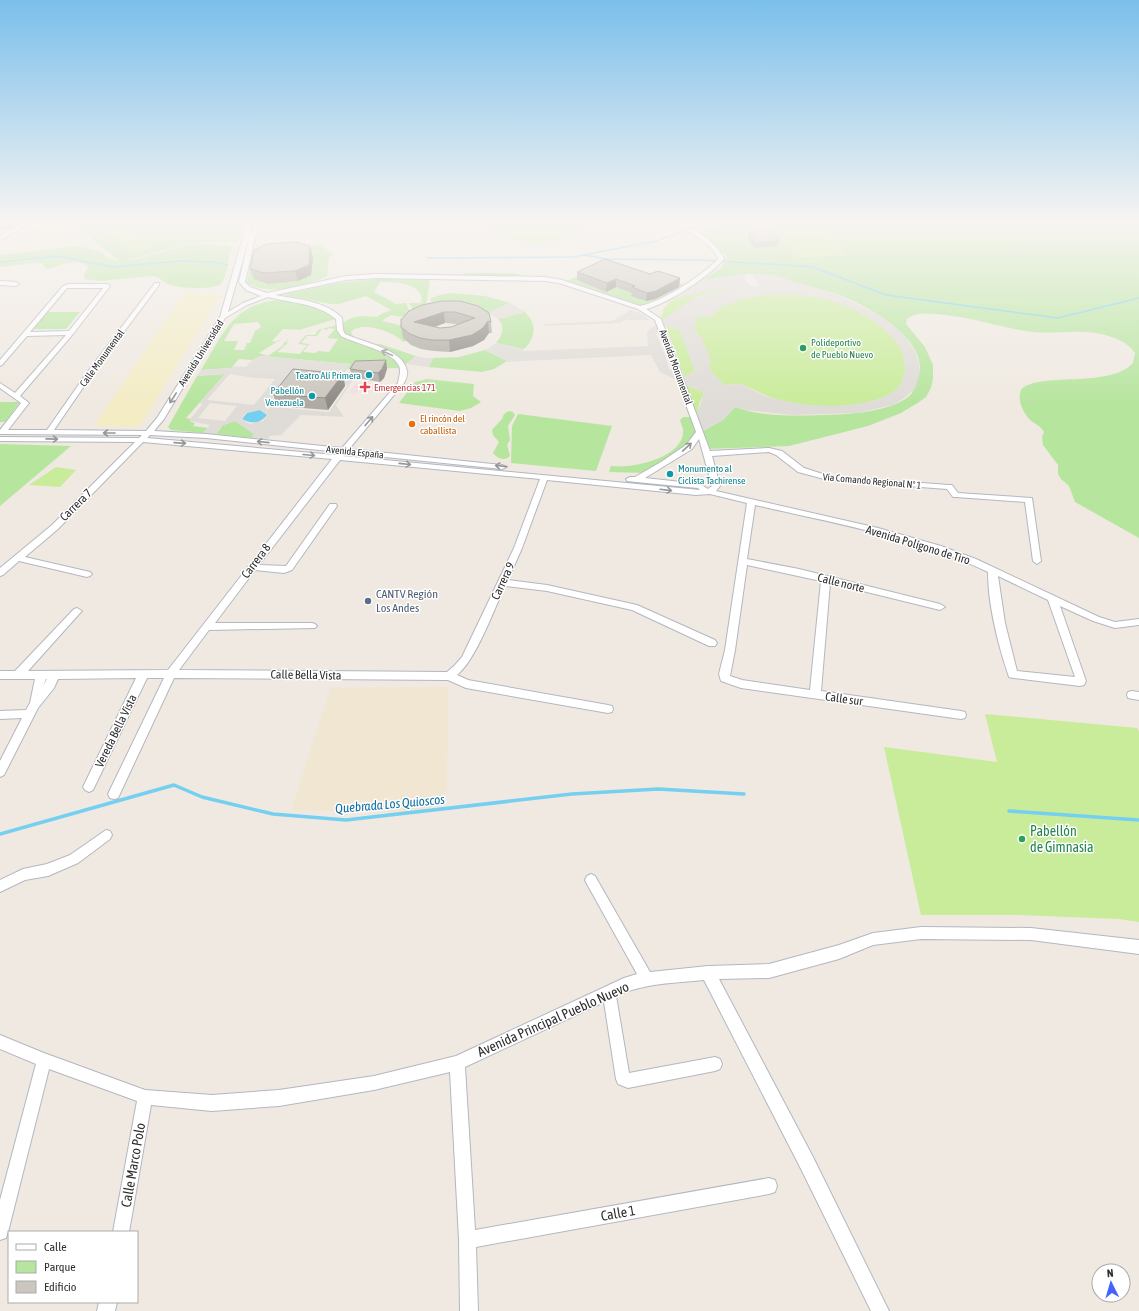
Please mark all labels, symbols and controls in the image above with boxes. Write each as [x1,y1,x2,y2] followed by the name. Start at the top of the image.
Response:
[176,318,226,388] street label: Avenida Universidad
[78,327,127,389] street label: Calle Monumental
[657,328,695,406] street label: Avenida Monumental
[811,337,873,360] place label: Polideportivo de Pueblo Nuevo
[798,343,808,353] marker: Polideportivo de Pueblo Nuevo
[381,349,393,356] one-way arrow
[296,370,361,381] place label: Teatro Alí Primera
[364,370,374,380] marker: Teatro Alí Primera
[359,381,371,393] marker: Emergencias 171
[374,382,436,393] place label: Emergencias 171
[265,385,304,408] place label: Pabellón Venezuela
[307,391,317,401] marker: Pabellón Venezuela
[169,392,177,403] one-way arrow
[420,413,465,436] place label: El rincón del caballista
[365,415,374,426] one-way arrow
[407,419,417,429] marker: El rincón del caballista
[103,429,116,437] one-way arrow
[45,435,58,443] one-way arrow
[173,439,186,446] one-way arrow
[257,439,270,446] one-way arrow
[682,442,692,452] one-way arrow
[326,443,385,461] street label: Avenida España
[302,451,315,458] one-way arrow
[398,460,411,468] one-way arrow
[495,463,508,470] one-way arrow
[678,463,746,486] place label: Monumento al Ciclista Tachirense
[665,469,675,479] marker: Monumento al Ciclista Tachirense
[822,471,922,491] street label: Vía Comando Regional Nº 1
[57,486,95,524] street label: Carrera 7
[659,486,672,494] one-way arrow
[864,522,972,568] street label: Avenida Polígono de Tiro
[238,541,274,581] street label: Carrera 8
[488,560,518,602] street label: Carrera 9
[816,570,866,596] street label: Calle norte
[376,587,438,615] place label: CANTV Región Los Andes
[363,596,373,606] marker: CANTV Región Los Andes
[270,667,342,683] street label: Calle Bella Vista
[824,689,864,709] street label: Calle sur
[92,692,140,770] street label: Vereda Bella Vista
[335,792,446,816] water label: Quebrada Los Quioscos
[1030,823,1094,855] place label: Pabellón de Gimnasia
[1017,834,1027,844] marker: Pabellón de Gimnasia
[475,978,631,1060] street label: Avenida Principal Pueblo Nuevo
[118,1122,148,1208] street label: Calle Marco Polo
[599,1202,637,1224] street label: Calle 1
[8,1231,138,1303] legend
[44,1240,67,1254] text: Calle
[44,1260,76,1274] text: Parque
[1091,1263,1131,1303] north arrow
[1106,1267,1114,1279] text: N
[44,1280,77,1294] text: Edificio

